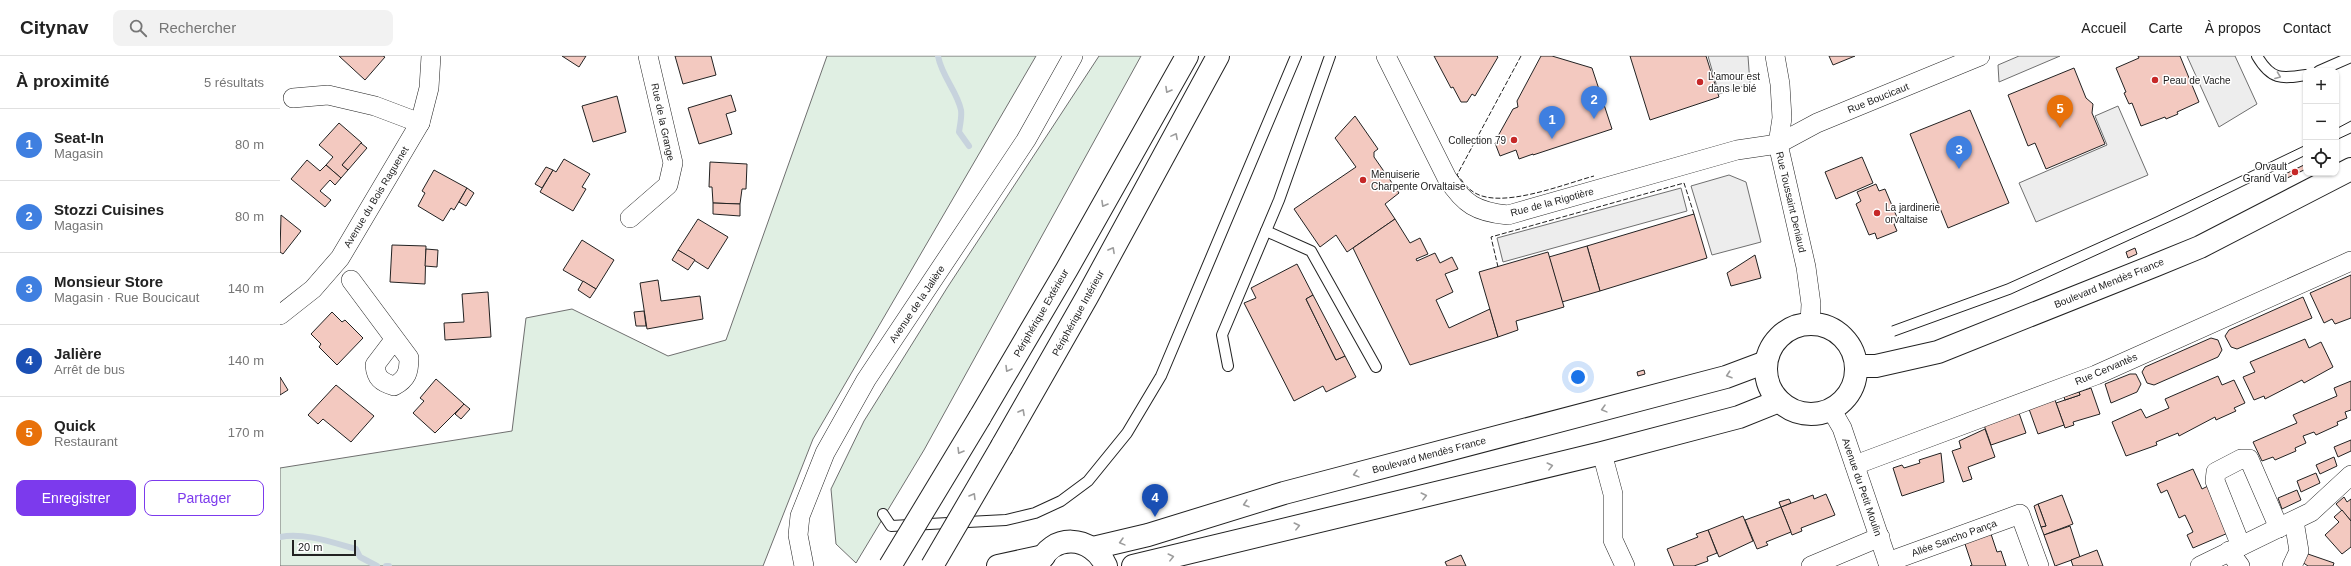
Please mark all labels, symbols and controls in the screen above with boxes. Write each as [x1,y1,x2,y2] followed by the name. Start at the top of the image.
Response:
[113,10,393,46] search box
[20,17,89,38] text: Citynav
[127,17,149,39] icon: search
[159,19,236,36] text: Rechercher
[2081,20,2126,36] text: Accueil
[2148,20,2183,36] text: Carte
[2205,20,2261,36] text: À propos
[2283,20,2331,36] text: Contact
[2303,68,2339,176] map controls
[2303,68,2339,104] button: +
[1708,71,1760,94] place label: L'amour est dans le blé
[16,72,110,91] text: À proximité
[2274,72,2281,80] one-way arrow
[204,75,264,90] text: 5 résultats
[2150,75,2160,85] marker: Peau de Vache
[2163,75,2231,86] place label: Peau de Vache
[1695,77,1705,87] marker: L'amour est dans le blé
[1846,81,1910,115] street label: Rue Boucicaut
[649,82,677,162] street label: Rue de la Grange
[1166,86,1173,93] one-way arrow
[1581,86,1607,119] pin: 2
[2047,95,2073,128] pin: 5
[2303,104,2339,140] button: −
[1539,106,1565,139] pin: 1
[54,129,104,146] text: Seat-In
[1170,132,1177,140] one-way arrow
[1448,135,1506,146] place label: Collection 79
[1509,135,1519,145] marker: Collection 79
[1946,136,1972,169] pin: 3
[25,137,33,152] text: 1
[235,137,264,152] text: 80 m
[2303,140,2339,176] button: locate
[341,144,411,250] street label: Avenue du Bois Raguenet
[54,146,103,161] text: Magasin
[1774,150,1808,254] street label: Rue Toussaint Deniaud
[2243,161,2287,184] place label: Orvault Grand Val
[2290,167,2300,177] marker: Orvault Grand Val
[1371,169,1466,192] place label: Menuiserie Charpente Orvaltaise
[1358,175,1368,185] marker: Menuiserie Charpente Orvaltaise
[1509,185,1595,218] street label: Rue de la Rigotière
[1102,199,1109,207] one-way arrow
[54,201,164,218] text: Stozzi Cuisines
[1885,202,1940,225] place label: La jardinerie orvaltaise
[1872,208,1882,218] marker: La jardinerie orvaltaise
[25,209,33,224] text: 2
[235,209,264,224] text: 80 m
[54,218,103,233] text: Magasin
[1108,247,1115,254] one-way arrow
[2053,256,2166,310] street label: Boulevard Mendès France
[887,263,947,345] street label: Avenue de la Jalière
[1011,267,1071,359] street label: Périphérique Extérieur
[1050,268,1106,358] street label: Périphérique Intérieur
[54,273,163,290] text: Monsieur Store
[25,281,33,296] text: 3
[228,281,264,296] text: 140 m
[54,290,199,305] text: Magasin · Rue Boucicaut
[54,345,102,362] text: Jalière
[2073,351,2139,387] street label: Rue Cervantès
[25,353,33,368] text: 4
[228,353,264,368] text: 140 m
[54,362,125,377] text: Arrêt de bus
[1006,365,1013,372] one-way arrow
[1568,367,1588,387] your location
[1726,371,1733,379] one-way arrow
[1600,404,1607,413] one-way arrow
[1017,409,1024,416] one-way arrow
[54,417,96,434] text: Quick
[25,425,33,440] text: 5
[228,425,264,440] text: 170 m
[54,434,118,449] text: Restaurant
[1371,434,1487,475] street label: Boulevard Mendès France
[1840,437,1884,537] street label: Avenue du Petit Moulin
[957,447,964,454] one-way arrow
[1547,462,1553,470] one-way arrow
[1353,469,1360,478] one-way arrow
[16,480,136,516] button: Enregistrer
[144,480,264,516] button: Partager
[1142,484,1168,517] pin: 4
[1420,492,1427,501] one-way arrow
[968,493,975,500] one-way arrow
[1243,500,1250,508] one-way arrow
[1910,517,1999,559] street label: Allée Sancho Pança
[1294,523,1301,531] one-way arrow
[1119,537,1126,546] one-way arrow
[292,538,356,557] scale bar
[298,541,322,553] text: 20 m
[1167,553,1174,562] one-way arrow

